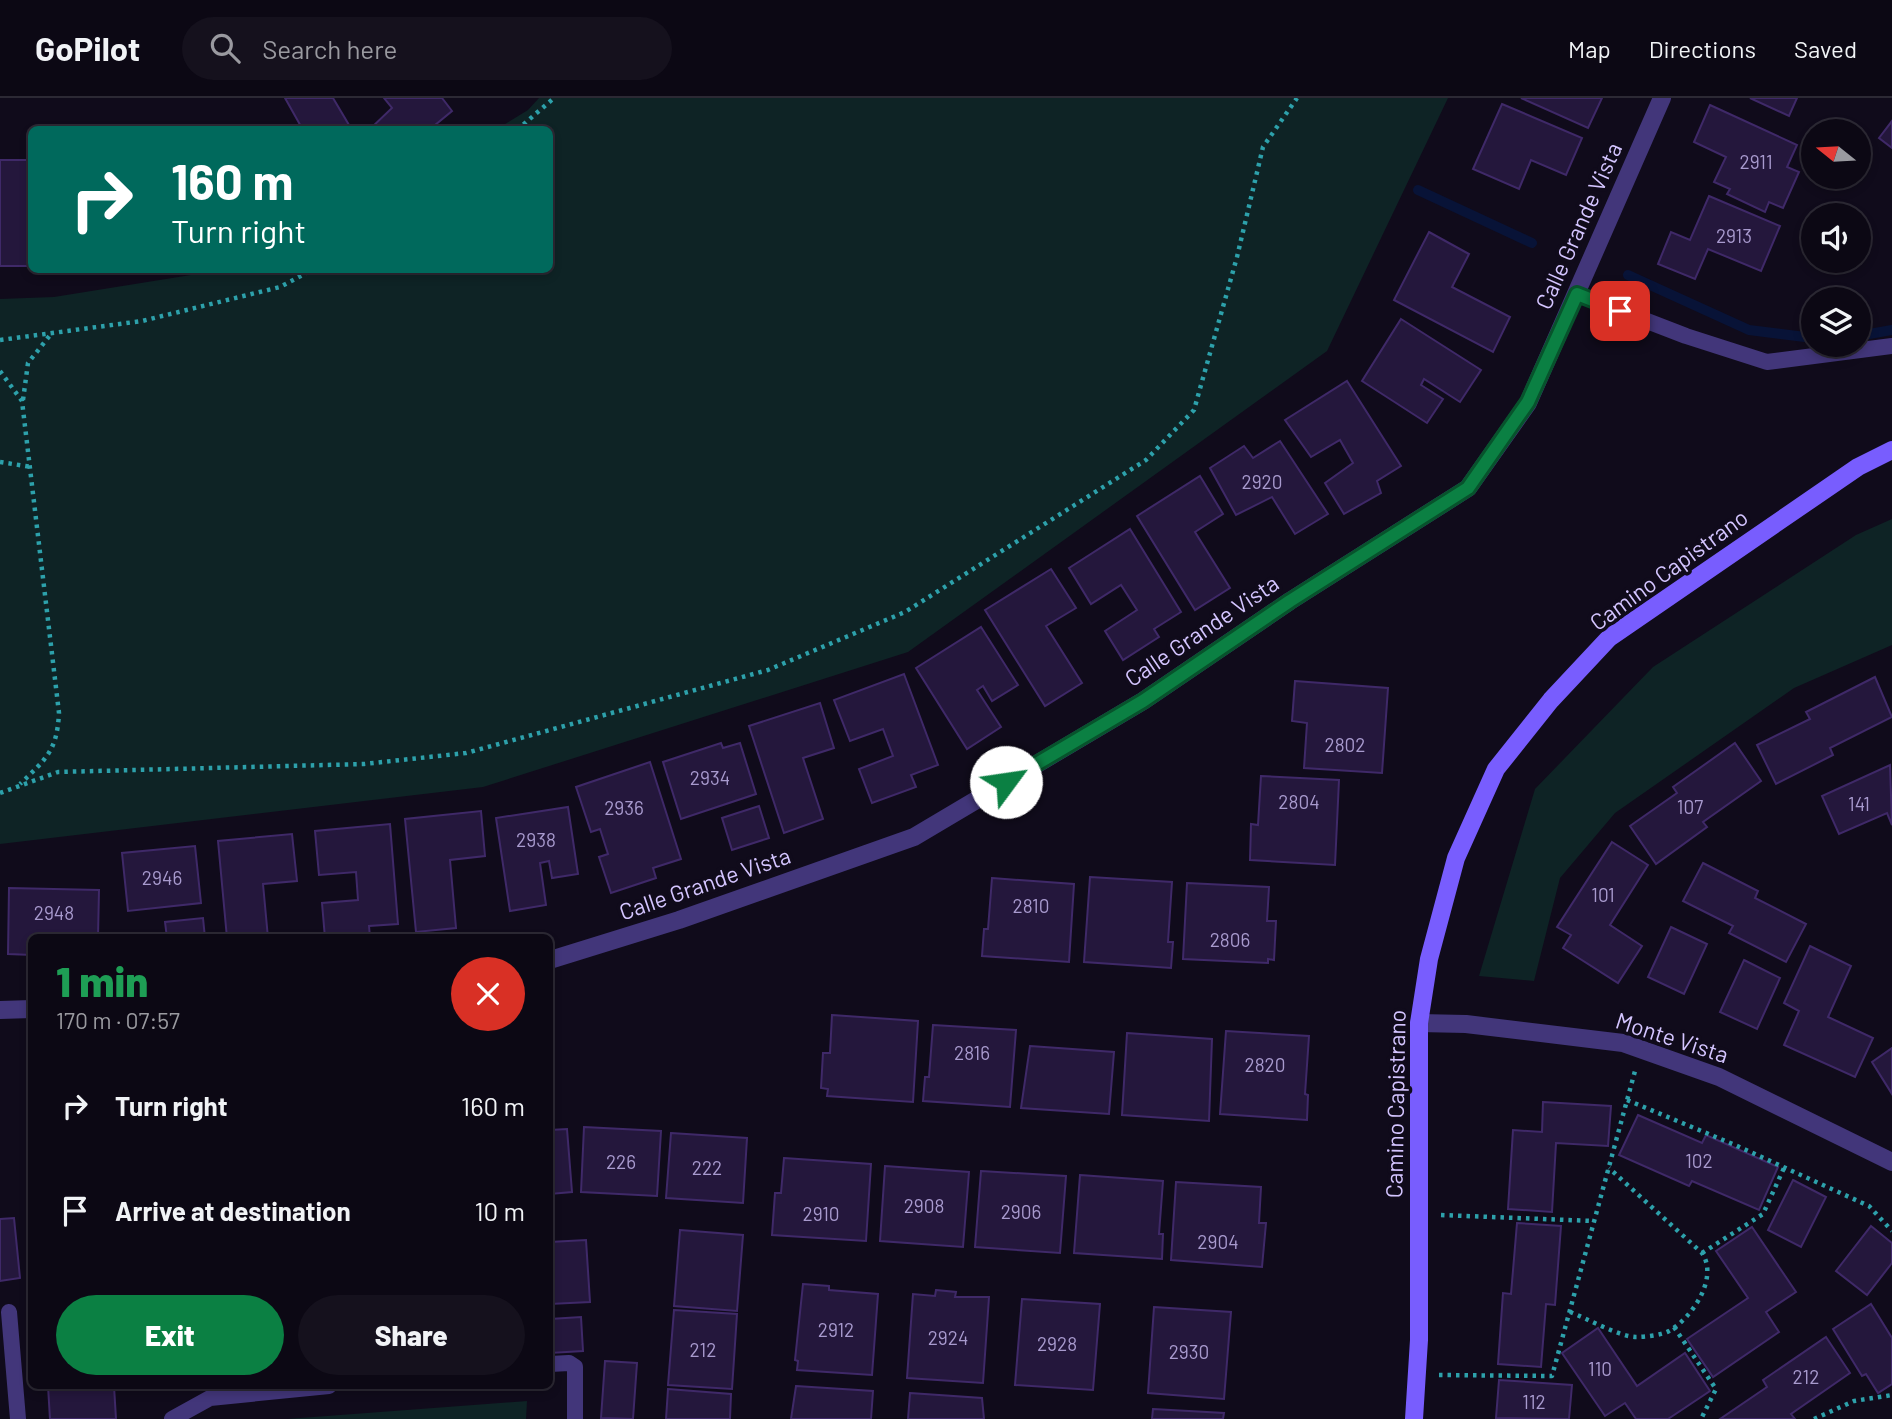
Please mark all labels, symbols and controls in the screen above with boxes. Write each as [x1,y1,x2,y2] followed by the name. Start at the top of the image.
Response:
[182,17,672,80] search box
[35,28,140,68] text: GoPilot
[206,29,244,67] icon: search
[262,33,397,64] text: Search here
[1568,34,1611,63] text: Map
[1649,34,1756,63] text: Directions
[1794,34,1857,63] text: Saved
[1801,119,1871,189] north arrow
[1801,119,1871,357] map controls
[1529,138,1627,313] street label: Calle Grande Vista
[1739,150,1773,173] house number: 2911
[171,151,293,210] text: 160 m
[56,154,147,245] icon: right
[1801,203,1871,273] button: sound
[171,211,306,249] text: Turn right
[1716,224,1752,247] house number: 2913
[1590,281,1650,341] pin
[1801,287,1871,357] button: layers
[1601,292,1639,330] icon: arrive
[1241,470,1283,493] house number: 2920
[1584,503,1753,636] street label: Camino Capistrano
[1119,568,1284,692] street label: Calle Grande Vista
[1324,733,1366,756] house number: 2802
[969,745,1043,819] position arrow
[690,766,730,789] house number: 2934
[1278,790,1320,813] house number: 2804
[1848,792,1870,815] house number: 141
[1677,795,1703,818] house number: 107
[604,796,644,819] house number: 2936
[516,828,556,851] house number: 2938
[615,841,794,925] street label: Calle Grande Vista
[142,866,182,889] house number: 2946
[1591,883,1615,906] house number: 101
[1013,894,1049,917] house number: 2810
[34,901,74,924] house number: 2948
[1210,928,1250,951] house number: 2806
[56,955,148,1005] text: 1 min
[451,957,525,1031] button: close
[56,1006,180,1034] text: 170 m · 07:57
[1612,1006,1732,1068] street label: Monte Vista
[1379,1010,1411,1198] street label: Camino Capistrano
[954,1041,990,1064] house number: 2816
[1244,1053,1286,1076] house number: 2820
[56,1087,94,1125] icon: right
[115,1090,228,1121] text: Turn right
[461,1090,525,1121] text: 160 m
[1685,1149,1713,1172] house number: 102
[606,1150,636,1173] house number: 226
[692,1156,722,1179] house number: 222
[56,1192,94,1230] icon: arrive
[904,1194,944,1217] house number: 2908
[115,1195,351,1226] text: Arrive at destination
[475,1195,525,1226] text: 10 m
[1001,1200,1041,1223] house number: 2906
[802,1202,840,1225] house number: 2910
[1197,1230,1239,1253] house number: 2904
[56,1295,284,1375] button: Exit
[298,1295,525,1375] button: Share
[818,1318,854,1341] house number: 2912
[928,1326,968,1349] house number: 2924
[1037,1332,1077,1355] house number: 2928
[690,1338,716,1361] house number: 212
[1169,1340,1209,1363] house number: 2930
[1588,1357,1612,1380] house number: 110
[1793,1365,1819,1388] house number: 212
[1522,1390,1546,1413] house number: 112

